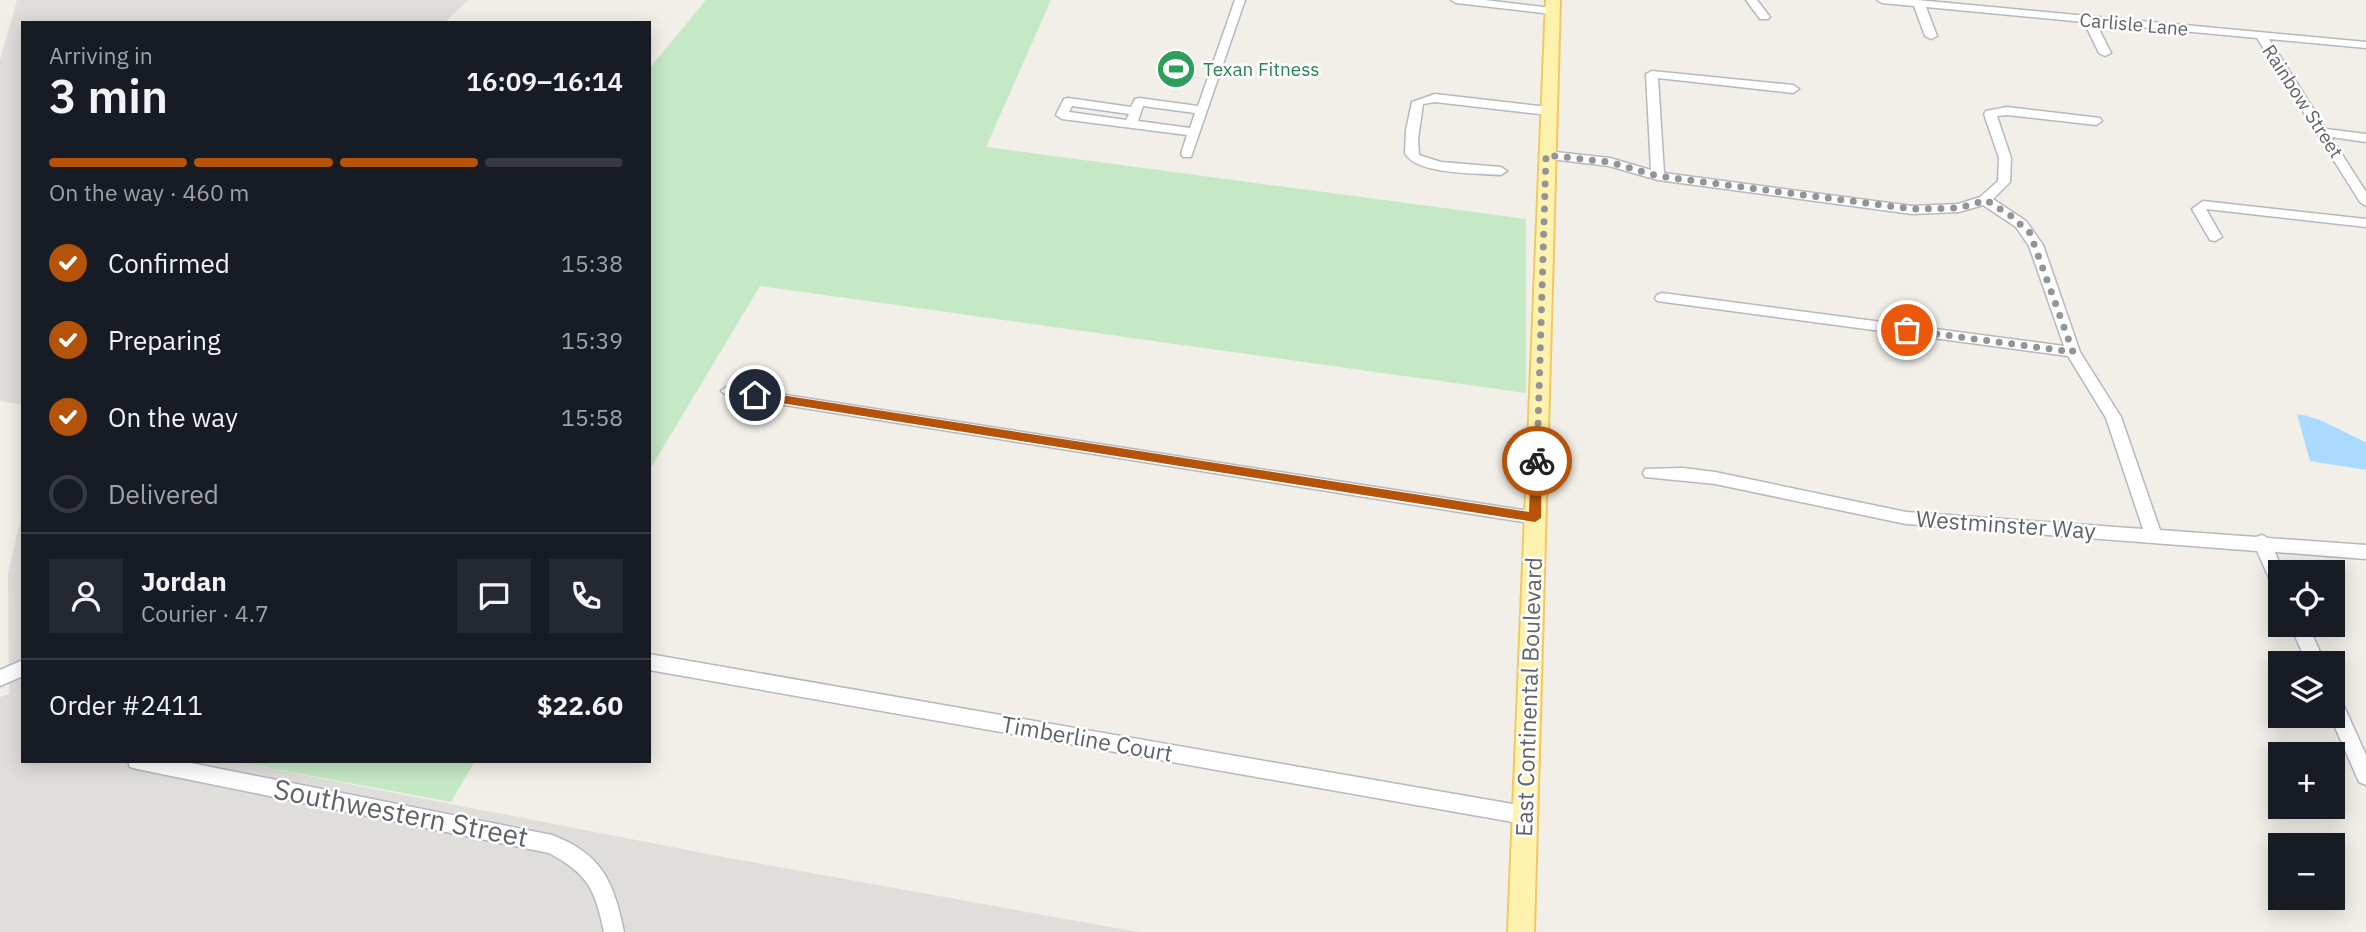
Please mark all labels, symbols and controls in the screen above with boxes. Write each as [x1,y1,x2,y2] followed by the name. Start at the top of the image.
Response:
[2079,7,2189,41] street label: Carlisle Lane
[49,40,153,70] text: Arriving in
[2257,40,2349,162] street label: Rainbow Street
[1155,48,1197,90] sports icon: Texan Fitness
[1203,57,1320,81] place label: Texan Fitness
[466,64,623,98] text: 16:09–16:14
[49,66,168,126] text: 3 min
[49,177,249,207] text: On the way · 460 m
[49,244,87,282] icon: check
[108,246,230,280] text: Confirmed
[561,248,623,278] text: 15:38
[1877,300,1937,360] pin
[1888,311,1926,349] icon: bag
[49,321,87,359] icon: check
[108,323,221,357] text: Preparing
[561,325,623,355] text: 15:39
[725,365,785,425] pin
[736,376,774,414] icon: home
[49,398,87,436] icon: check
[108,400,238,434] text: On the way
[561,402,623,432] text: 15:58
[1502,426,1572,496] courier
[1518,442,1556,480] icon: bike
[108,477,219,511] text: Delivered
[1915,503,2098,545] street label: Westminster Way
[1508,557,1548,837] street label: East Continental Boulevard
[49,559,123,633] button: person
[457,559,531,633] button: chat
[549,559,623,633] button: phone
[2268,560,2345,910] map controls
[2268,560,2345,637] button: locate
[141,564,227,598] text: Jordan
[141,598,269,628] text: Courier · 4.7
[2268,651,2345,728] button: layers
[49,688,203,722] text: Order #2411
[537,688,623,722] text: $22.60
[999,708,1175,768] street label: Timberline Court
[2268,742,2345,819] button: +
[271,770,531,855] street label: Southwestern Street
[2268,833,2345,910] button: −

